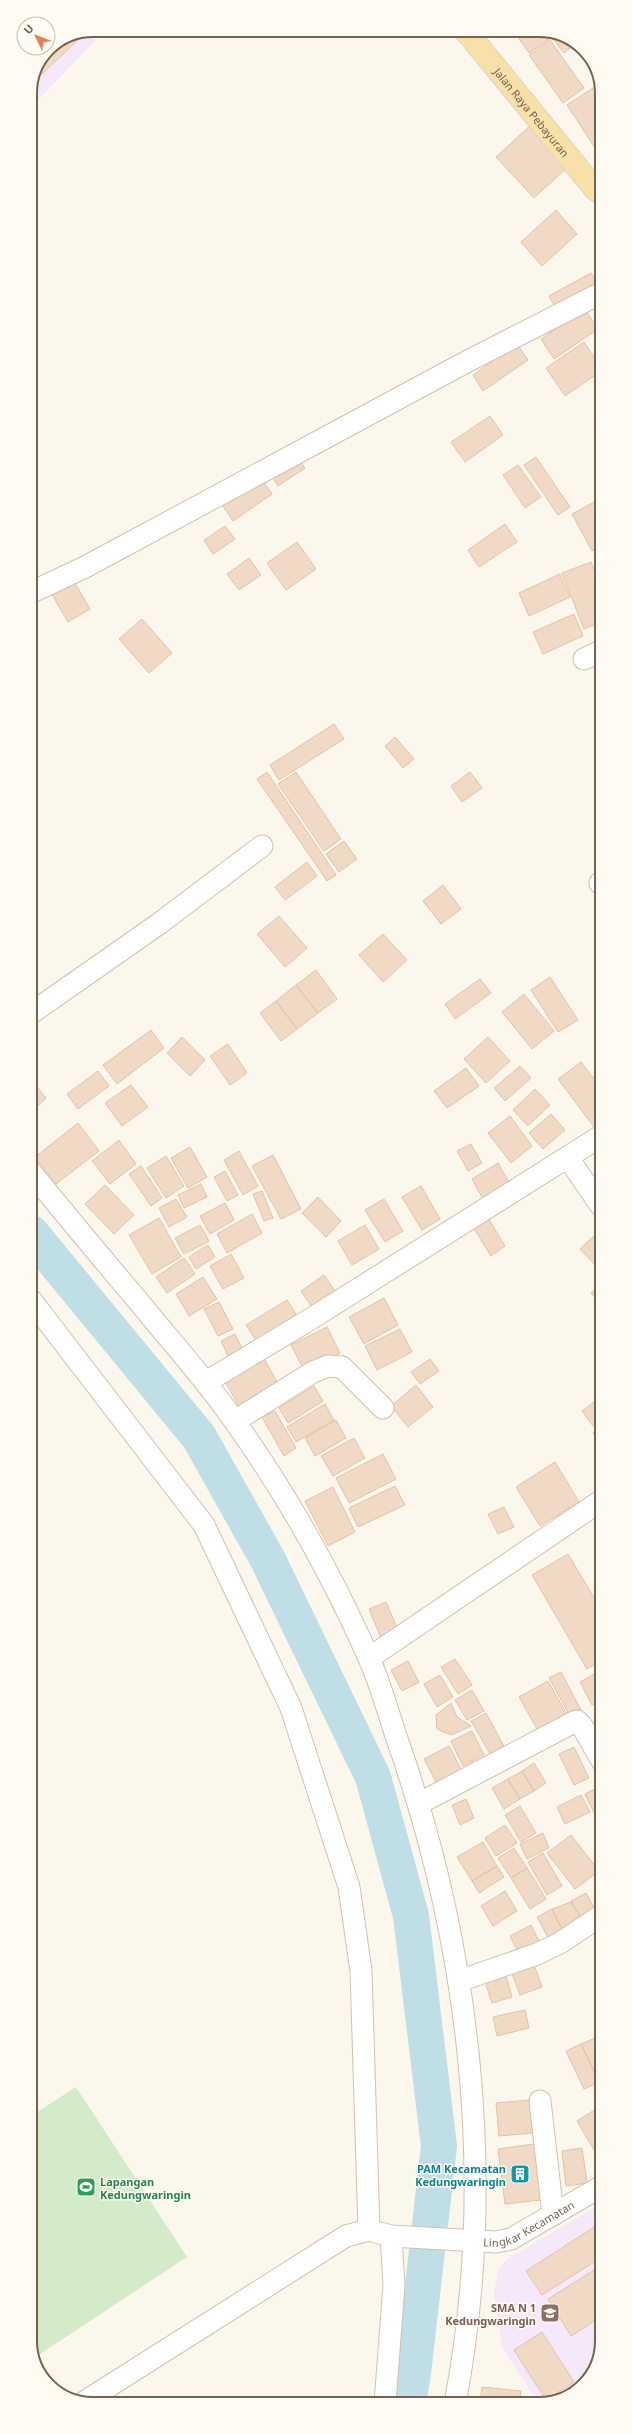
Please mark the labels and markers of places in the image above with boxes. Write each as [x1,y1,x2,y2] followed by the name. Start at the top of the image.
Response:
[415,2161,506,2189] place label: PAM Kecamatan Kedungwaringin
[509,2163,531,2185] building icon: PAM Kecamatan Kedungwaringin
[100,2174,191,2202] place label: Lapangan Kedungwaringin
[75,2176,97,2198] sports icon: Lapangan Kedungwaringin
[445,2300,536,2328] place label: SMA N 1 Kedungwaringin
[539,2302,561,2324] school or university icon: SMA N 1 Kedungwaringin

